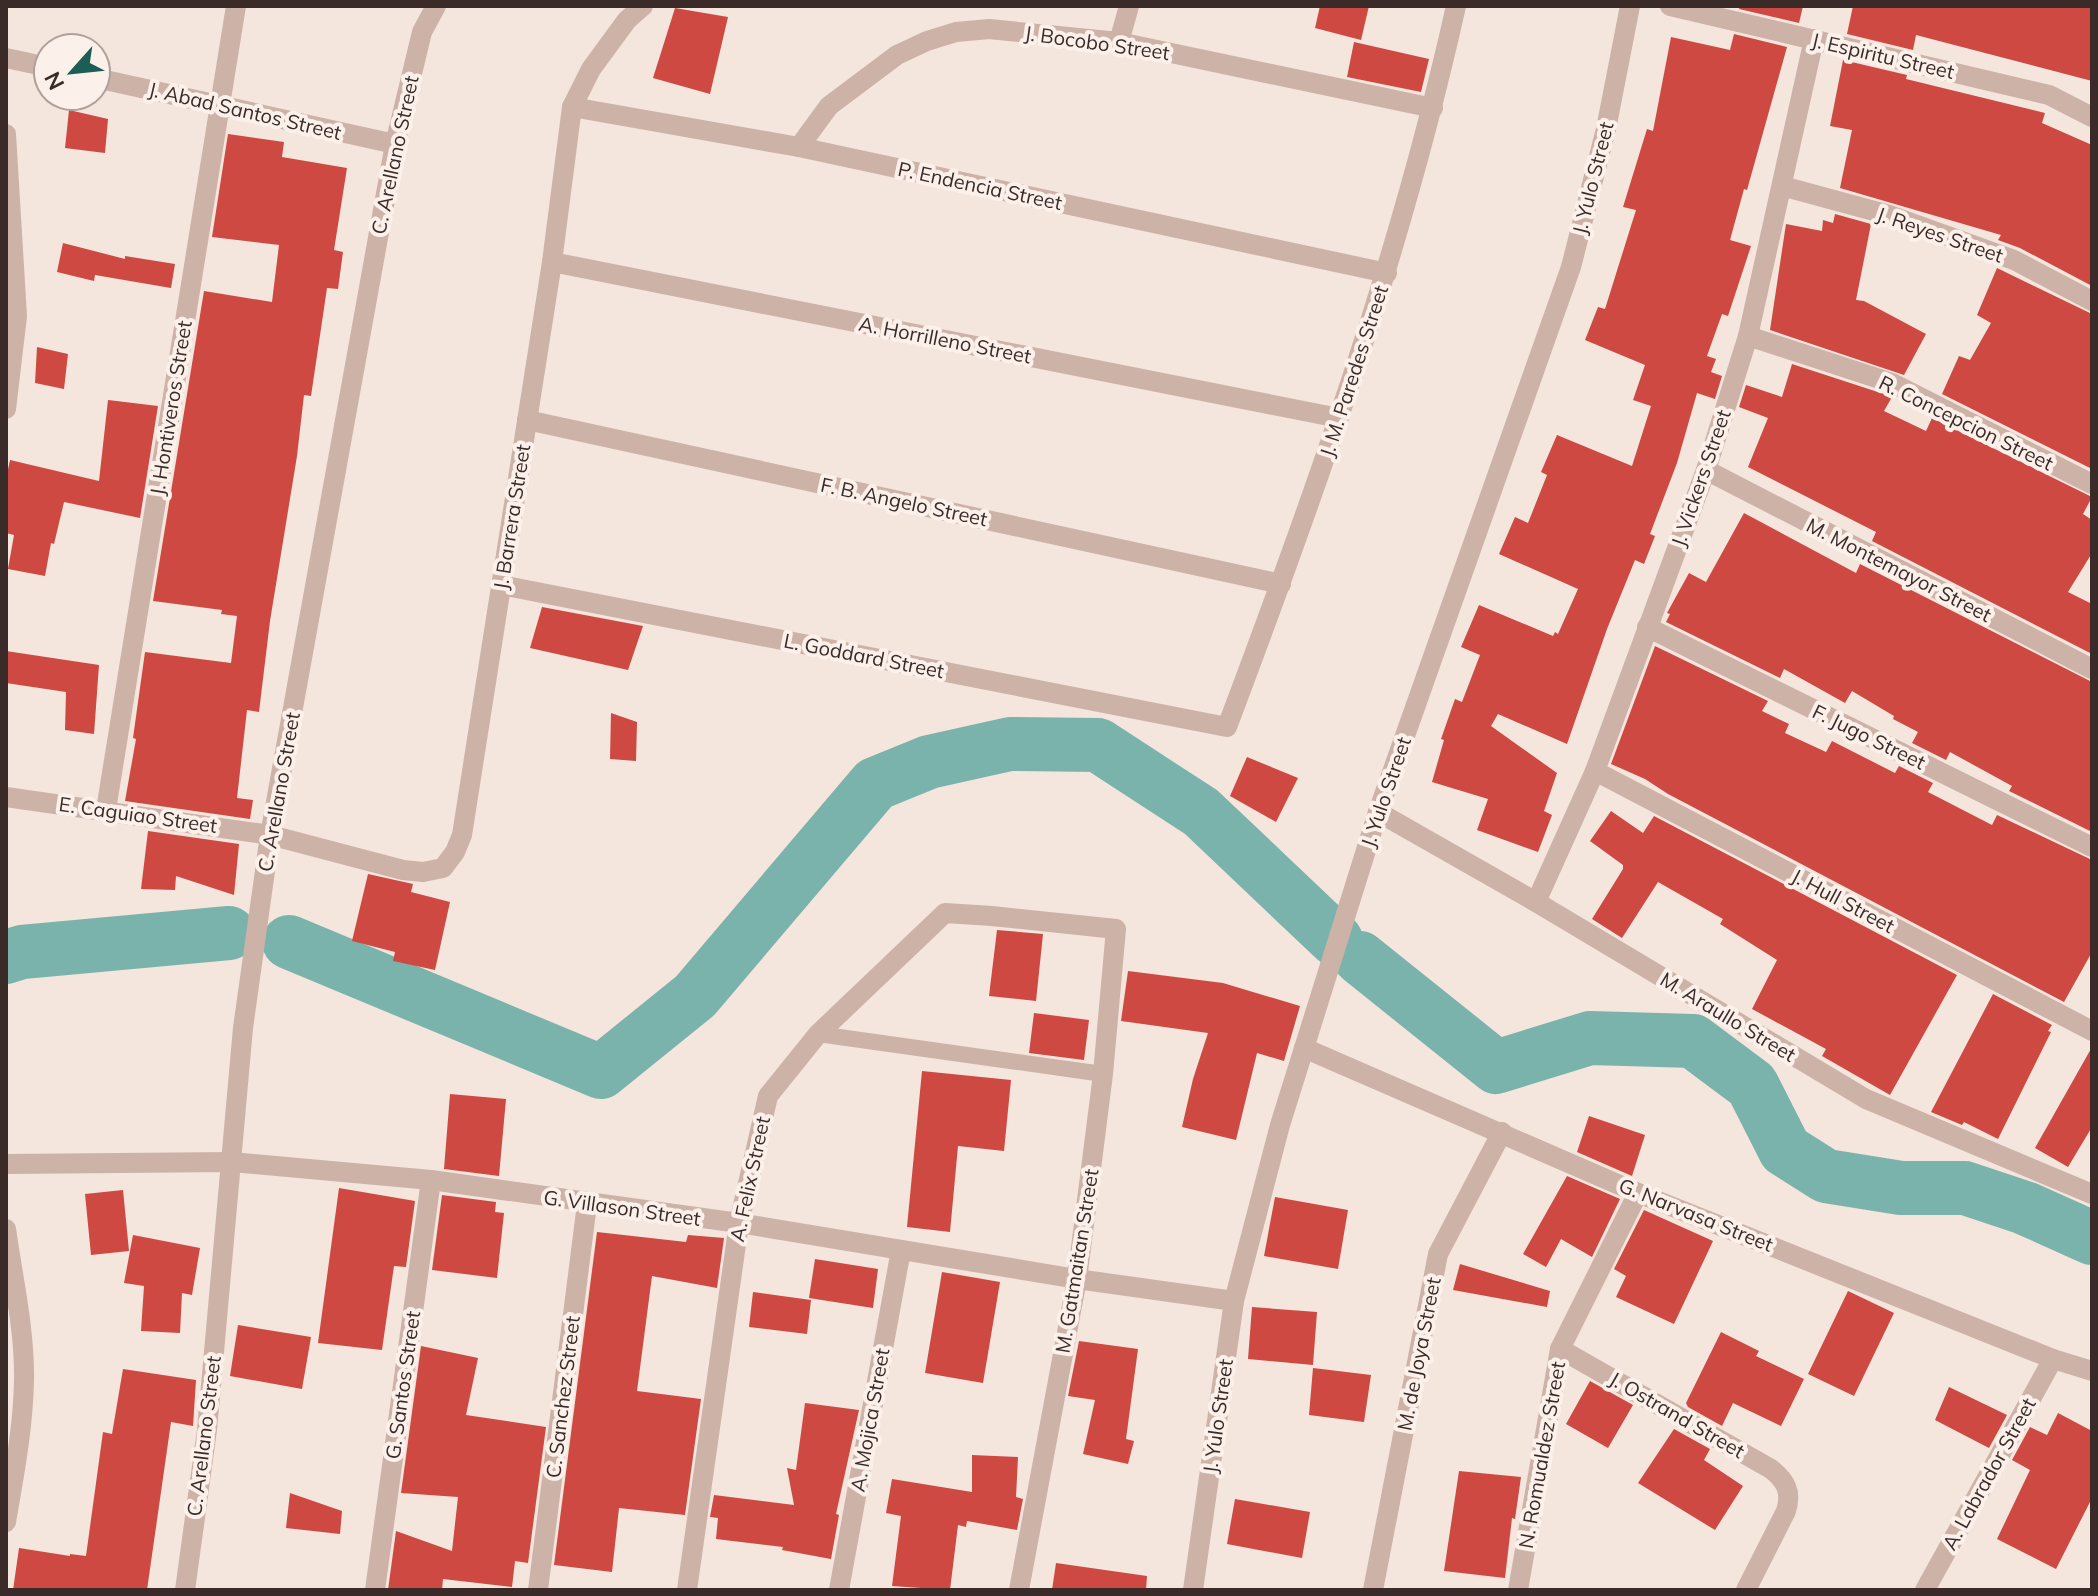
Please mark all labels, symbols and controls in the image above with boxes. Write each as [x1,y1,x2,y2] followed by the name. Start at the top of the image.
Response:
[1023,20,1171,65] street label: J. Bocobo Street
[1809,27,1957,84] street label: J. Espiritu Street
[32,32,112,112] north arrow
[38,67,70,95] text: N
[365,73,424,237] street label: C. Arellano Street
[146,76,344,145] street label: J. Abad Santos Street
[1566,119,1619,237] street label: J. Yulo Street
[896,156,1064,215] street label: P. Endencia Street
[1874,201,2007,268] street label: J. Reyes Street
[1314,282,1393,460] street label: J. M. Paredes Street
[857,311,1033,368] street label: A. Horrilleno Street
[144,319,197,497] street label: J. Hontiveros Street
[1875,369,2057,476] street label: R. Concepcion Street
[1665,406,1736,550] street label: J. Vickers Street
[488,443,535,591] street label: J. Barrera Street
[818,472,990,531] street label: F. B. Angelo Street
[1803,512,1996,627] street label: M. Montemayor Street
[782,628,946,683] street label: L. Goddard Street
[1809,698,1930,775] street label: F. Jugo Street
[252,710,305,874] street label: C. Arellano Street
[1355,733,1416,850] street label: J. Yulo Street
[57,791,219,838] street label: E. Caguiao Street
[1787,863,1899,938] street label: J. Hull Street
[1656,966,1801,1067] street label: M. Araullo Street
[724,1114,775,1244] street label: A. Felix Street
[1050,1167,1103,1355] street label: M. Gatmaitan Street
[1615,1172,1777,1257] street label: G. Narvasa Street
[542,1184,702,1231] street label: G. Villason Street
[1391,1275,1446,1433] street label: M. de Joya Street
[380,1309,425,1461] street label: G. Santos Street
[540,1314,585,1479] street label: C. Sanchez Street
[845,1346,894,1494] street label: A. Mojica Street
[181,1354,226,1518] street label: C. Arellano Street
[1197,1357,1238,1475] street label: J. Yulo Street
[1513,1360,1570,1550] street label: N. Romualdez Street
[1605,1366,1749,1463] street label: J. Ostrand Street
[1936,1393,2041,1554] street label: A. Labrador Street

